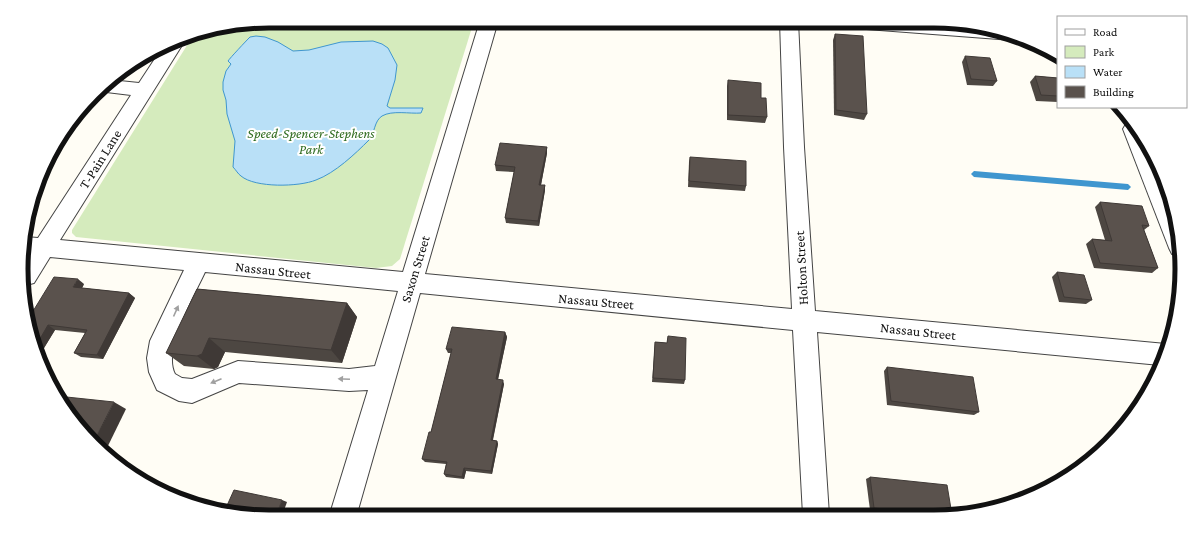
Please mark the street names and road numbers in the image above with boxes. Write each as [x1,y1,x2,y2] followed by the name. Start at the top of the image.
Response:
[76,126,124,192] street label: T-Pain Lane
[791,230,811,305] street label: Holton Street
[397,233,433,304] street label: Saxon Street
[234,258,312,282] street label: Nassau Street
[557,290,635,312] street label: Nassau Street
[879,319,957,343] street label: Nassau Street

